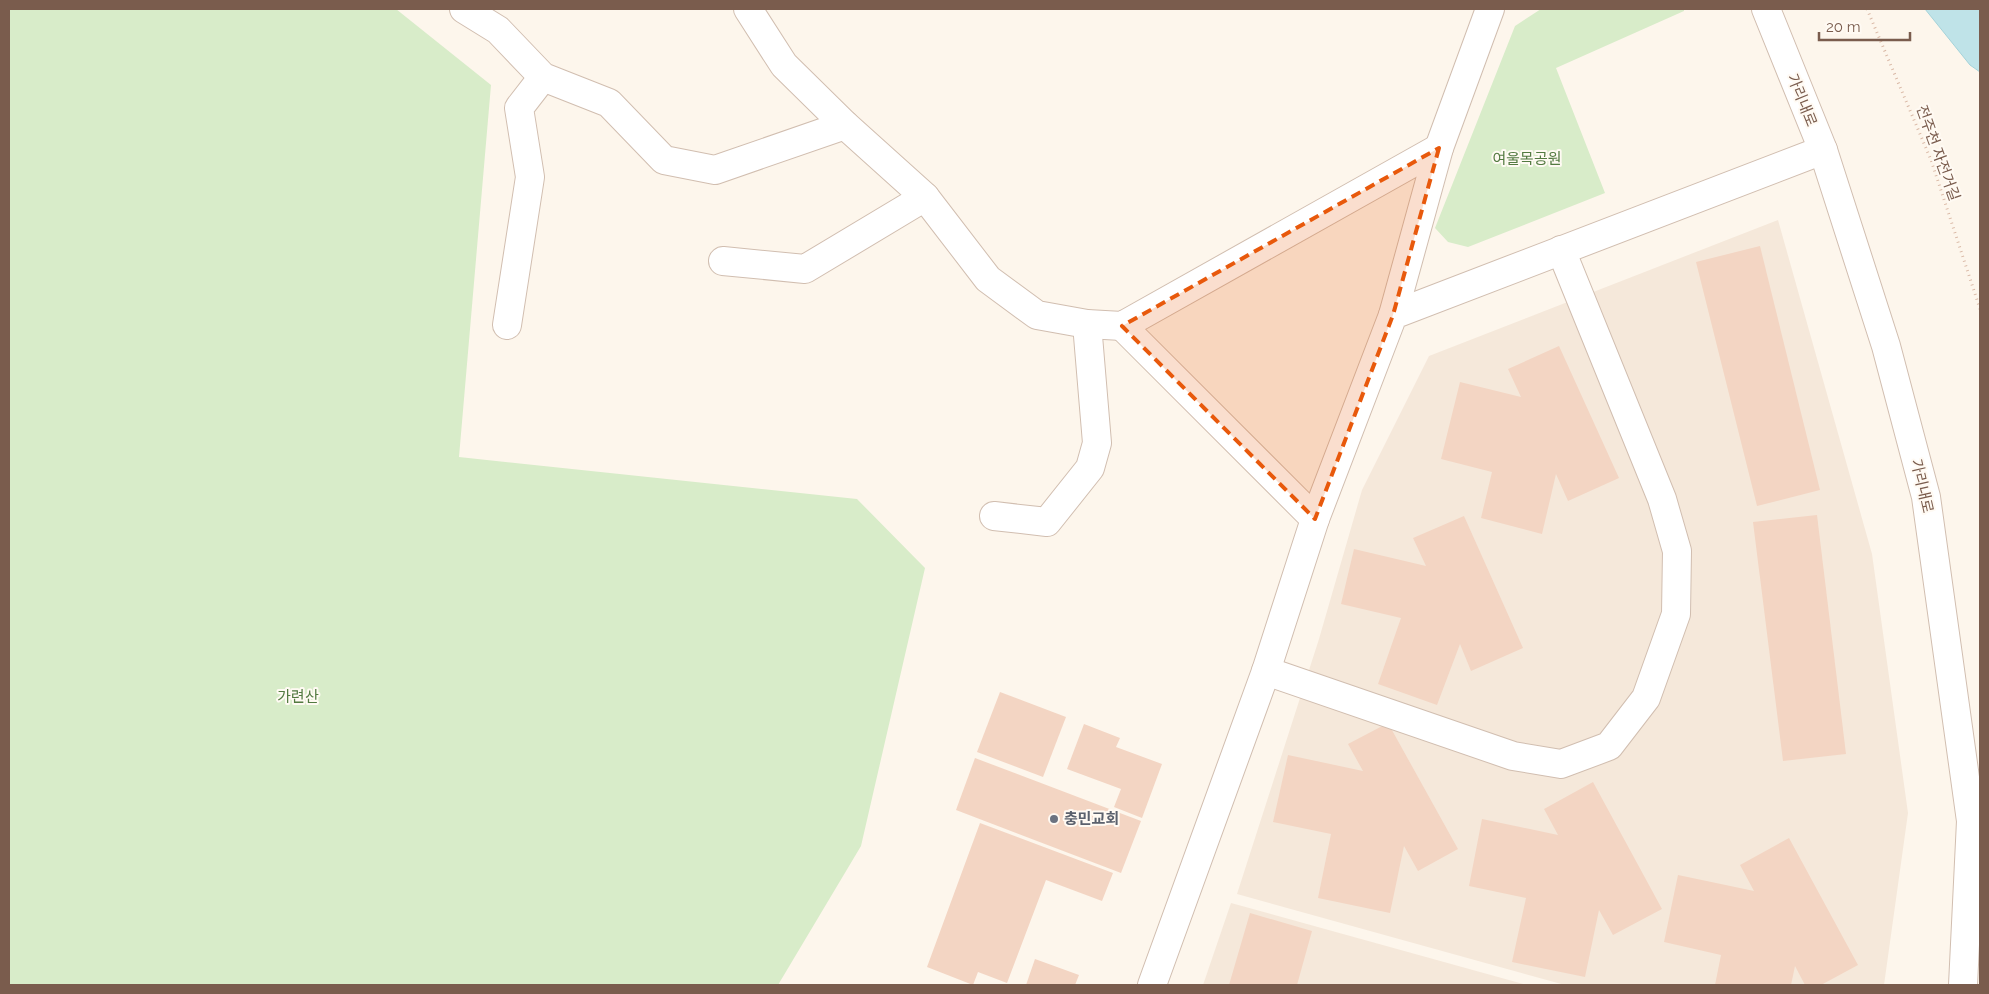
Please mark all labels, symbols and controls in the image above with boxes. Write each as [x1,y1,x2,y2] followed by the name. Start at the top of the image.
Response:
[1819,10,1910,42] scale bar
[1826,18,1861,36] text: 20 m
[1783,71,1821,129] street label: 가리내로
[1912,103,1964,203] street label: 전주천 자전거길
[1492,150,1562,168] park label: 여울목공원
[1907,457,1937,515] street label: 가리내로
[277,688,319,706] park label: 가련산
[1064,810,1119,828] place label: 충민교회
[1048,813,1060,825] marker: 충민교회

